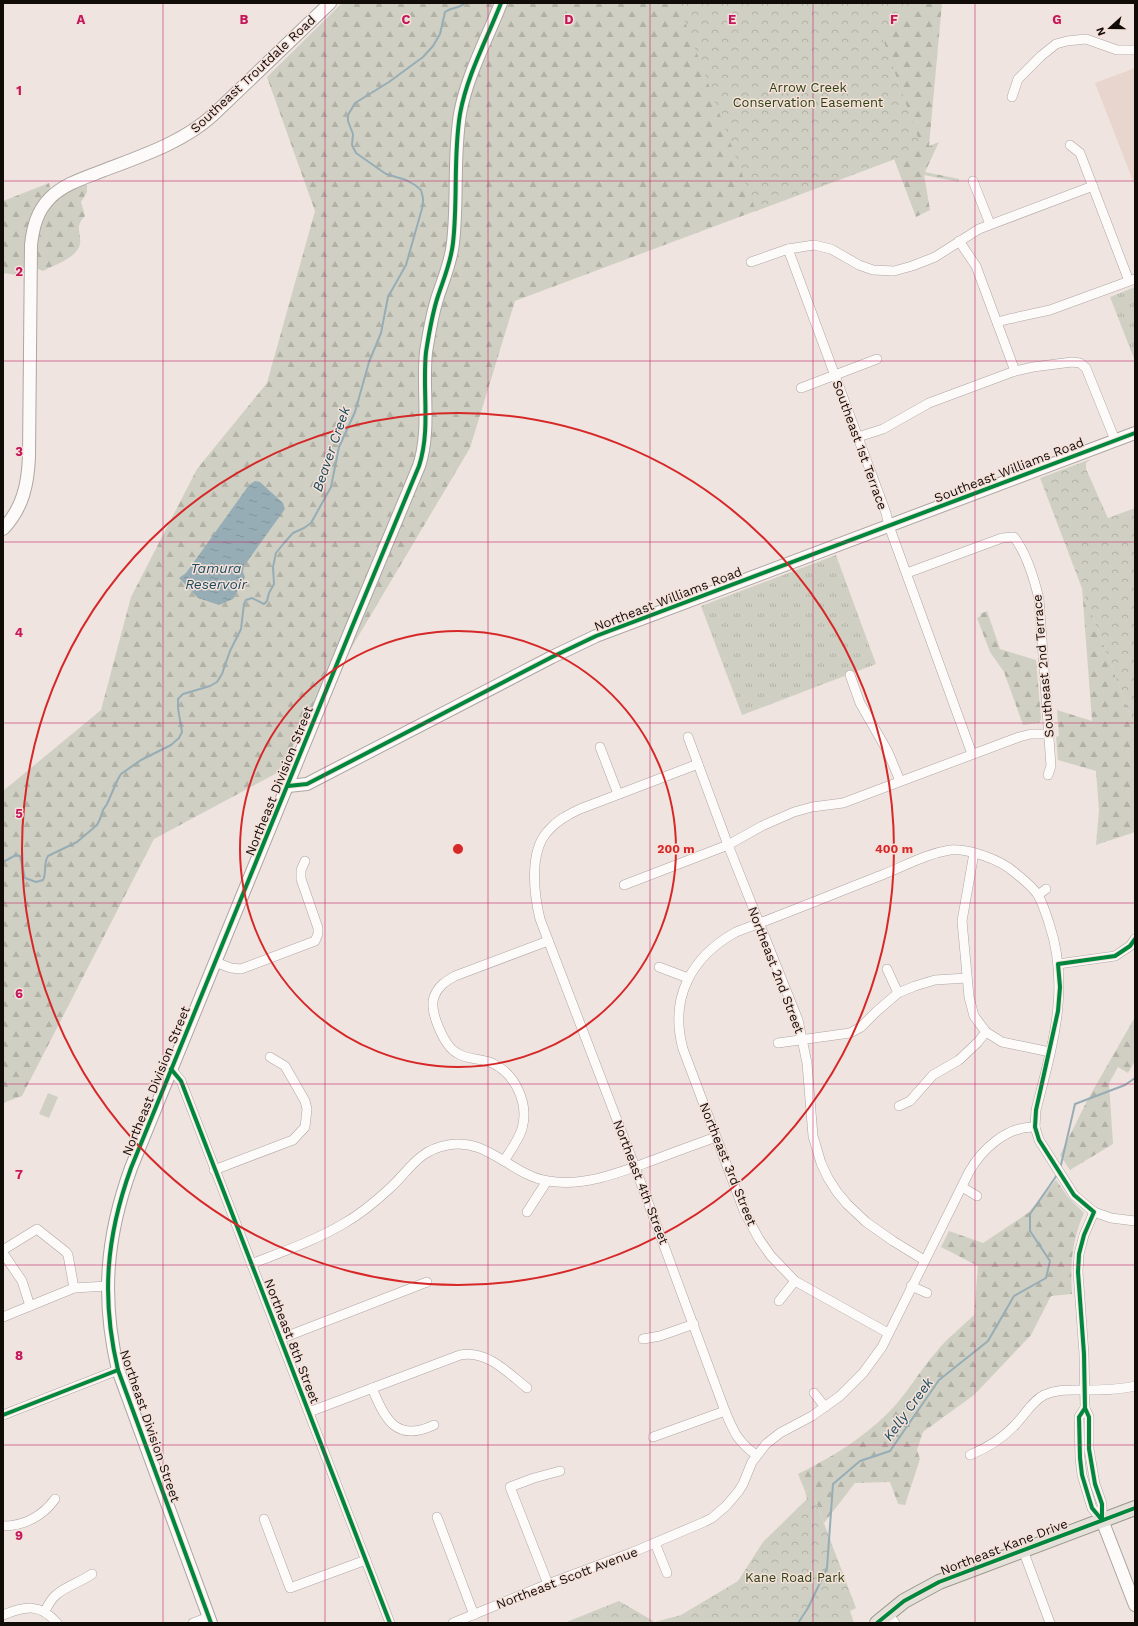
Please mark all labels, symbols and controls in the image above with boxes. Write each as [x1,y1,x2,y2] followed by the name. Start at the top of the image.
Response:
[1090,8,1130,48] north arrow
[77,12,86,27] text: A
[187,12,319,136] street label: Southeast Troutdale Road
[240,12,249,27] text: B
[402,12,411,27] text: C
[564,12,574,27] text: D
[728,12,736,27] text: E
[890,12,898,27] text: F
[1052,12,1062,27] text: G
[1094,25,1109,38] text: N
[733,80,884,110] park label: Arrow Creek Conservation Easement
[16,83,22,98] text: 1
[15,264,23,279] text: 2
[830,378,890,512] street label: Southeast 1st Terrace
[309,404,353,494] water label: Beaver Creek
[932,434,1086,506] street label: Southeast Williams Road
[15,444,23,459] text: 3
[185,560,247,592] water label: Tamura Reservoir
[592,564,744,634] street label: Northeast Williams Road
[1029,594,1057,738] street label: Southeast 2nd Terrace
[15,625,24,640] text: 4
[242,704,316,858] street label: Northeast Division Street
[15,806,23,821] text: 5
[451,842,465,856] centre of rings
[657,842,695,856] text: 200 m
[875,842,913,856] text: 400 m
[745,904,807,1036] street label: Northeast 2nd Street
[15,986,23,1001] text: 6
[119,1004,193,1158] street label: Northeast Division Street
[696,1100,760,1228] street label: Northeast 3rd Street
[610,1118,672,1247] street label: Northeast 4th Street
[15,1167,23,1182] text: 7
[261,1277,323,1406] street label: Northeast 8th Street
[15,1348,23,1363] text: 8
[117,1348,183,1505] street label: Northeast Division Street
[880,1374,936,1444] water label: Kelly Creek
[938,1516,1070,1578] street label: Northeast Kane Drive
[15,1528,23,1543] text: 9
[494,1544,640,1612] street label: Northeast Scott Avenue
[745,1570,846,1585] park label: Kane Road Park

